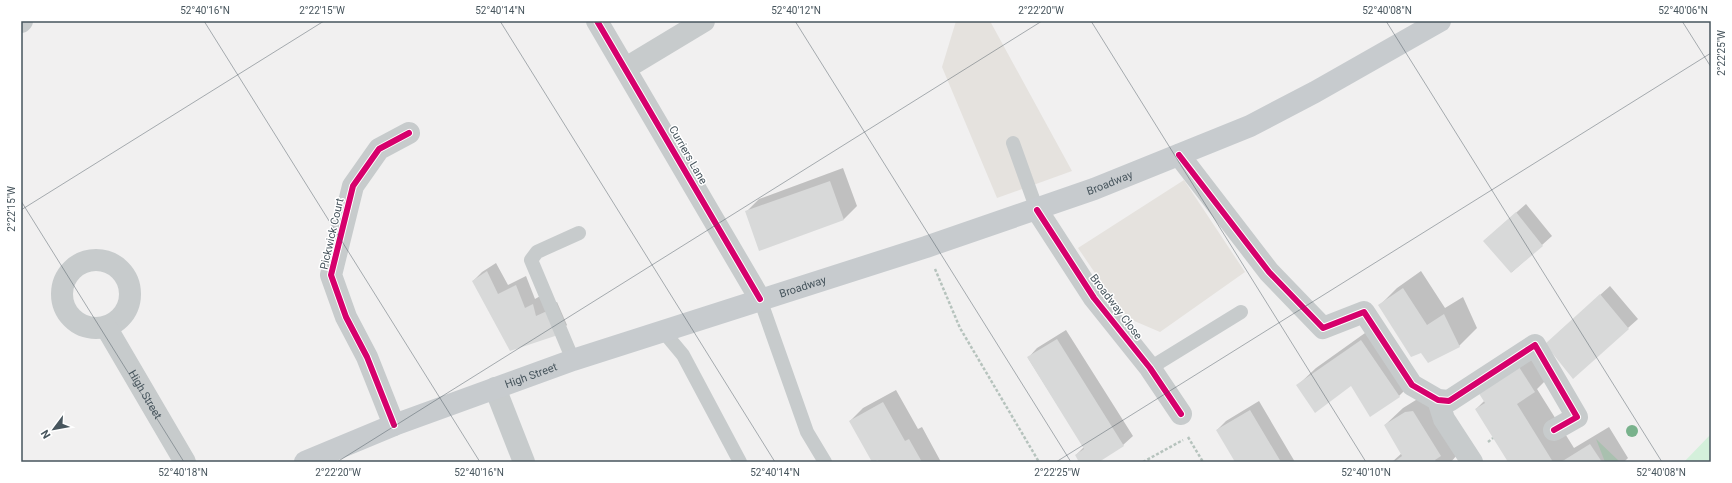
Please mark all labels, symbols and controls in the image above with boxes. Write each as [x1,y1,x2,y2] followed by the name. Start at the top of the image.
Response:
[180,5,230,16] text: 52°40'16"N
[299,5,345,16] text: 2°22'15"W
[475,5,525,16] text: 52°40'14"N
[771,5,821,16] text: 52°40'12"N
[1018,5,1064,16] text: 2°22'20"W
[1362,5,1412,16] text: 52°40'08"N
[1658,5,1708,16] text: 52°40'06"N
[1716,30,1727,76] text: 2°22'25"W
[666,124,710,187] street label: Curriers Lane
[1085,167,1135,198] street label: Broadway
[6,186,17,232] text: 2°22'15"W
[317,197,347,271] street label: Pickwick Court
[1087,272,1145,342] street label: Broadway Close
[778,273,828,300] street label: Broadway
[503,360,559,391] street label: High Street
[126,367,165,422] street label: High Street
[34,409,74,449] north arrow
[38,427,54,441] text: N
[158,467,208,478] text: 52°40'18"N
[315,467,361,478] text: 2°22'20"W
[454,467,504,478] text: 52°40'16"N
[750,467,800,478] text: 52°40'14"N
[1034,467,1080,478] text: 2°22'25"W
[1341,467,1391,478] text: 52°40'10"N
[1636,467,1686,478] text: 52°40'08"N

